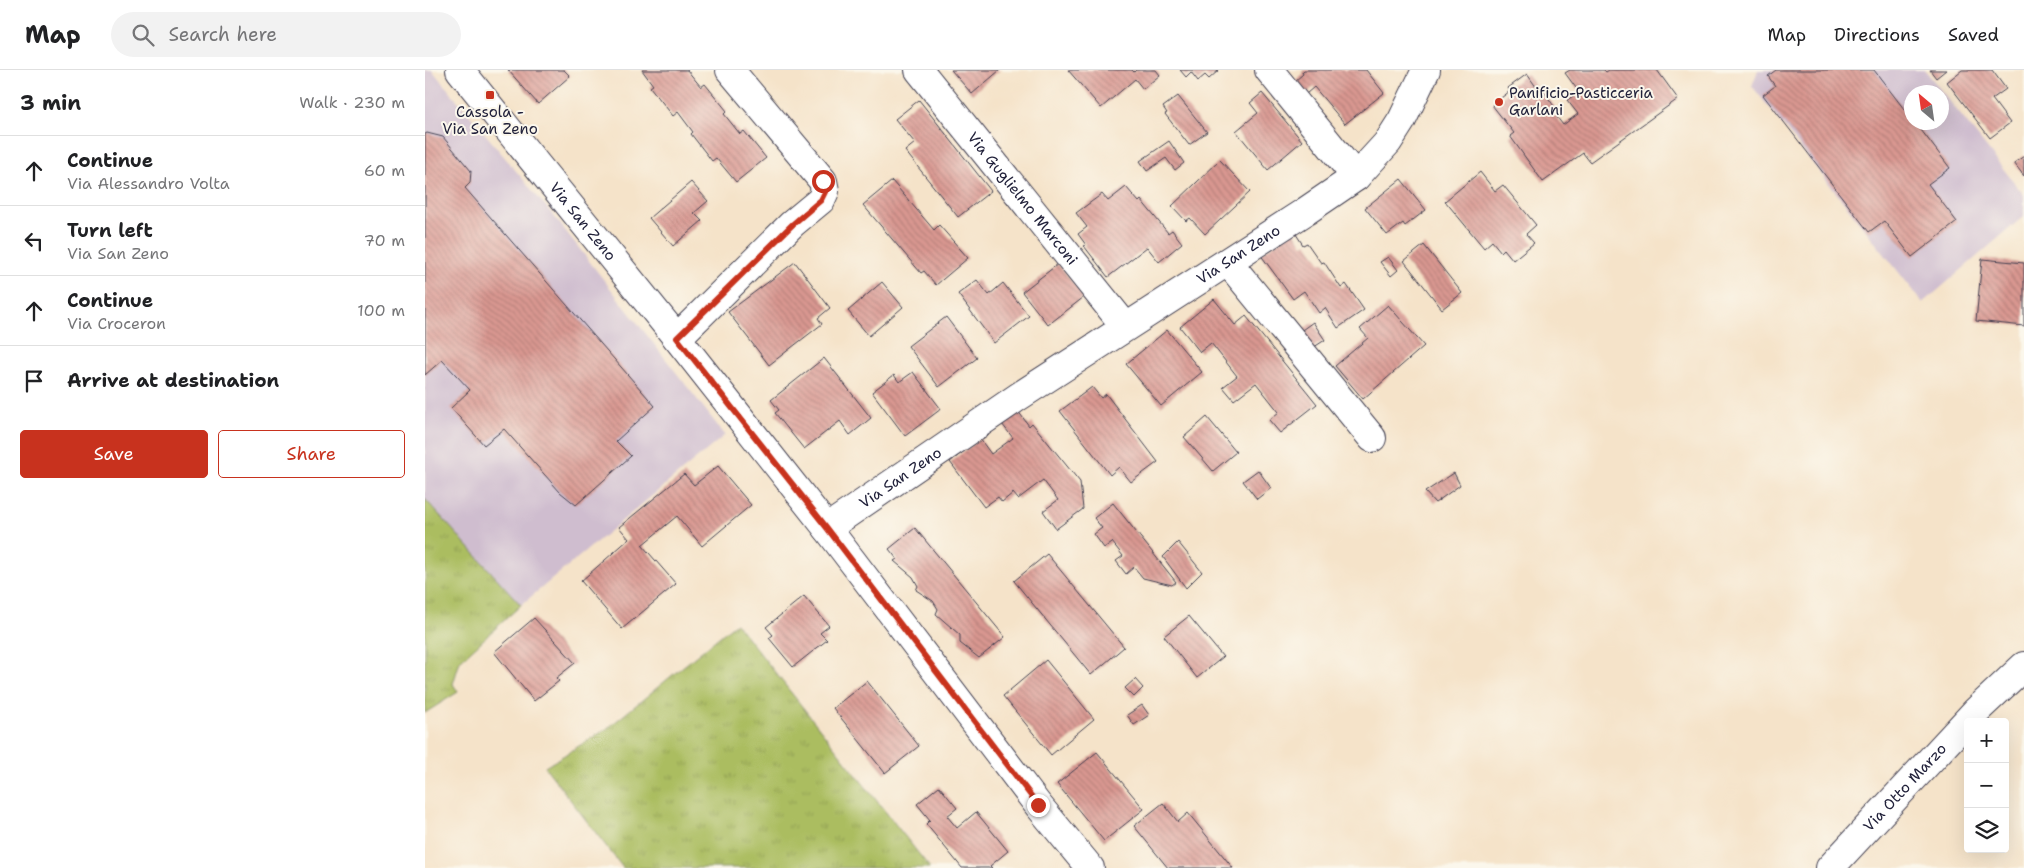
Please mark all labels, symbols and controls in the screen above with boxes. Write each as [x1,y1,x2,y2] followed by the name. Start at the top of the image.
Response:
[111,12,461,57] search box
[25,19,81,51] text: Map
[129,21,157,49] icon: search
[169,22,277,47] text: Search here
[1768,23,1806,47] text: Map
[1834,23,1920,47] text: Directions
[1948,23,1999,47] text: Saved
[1509,83,1653,120] place label: Panificio-Pasticceria Garlani
[1904,85,1949,130] north arrow
[20,89,81,117] text: 3 min
[484,89,496,101] marker: Cassola - Via San Zeno
[299,92,405,113] text: Walk · 230 m
[1493,96,1505,108] marker: Panificio-Pasticceria Garlani
[442,102,538,139] place label: Cassola - Via San Zeno
[963,128,1082,269] street label: Via Guglielmo Marconi
[67,148,153,173] text: Continue
[20,157,48,185] icon: ahead
[364,160,405,181] text: 60 m
[812,170,835,193] route start
[67,173,230,194] text: Via Alessandro Volta
[545,178,621,265] street label: Via San Zeno
[67,218,153,243] text: Turn left
[1193,220,1284,289] street label: Via San Zeno
[20,227,48,255] icon: left
[364,230,405,251] text: 70 m
[67,243,169,264] text: Via San Zeno
[67,288,153,313] text: Continue
[20,297,48,325] icon: ahead
[357,300,405,321] text: 100 m
[67,313,166,334] text: Via Croceron
[20,367,48,395] icon: arrive
[67,368,279,393] text: Arrive at destination
[20,430,208,478] button: Save
[218,430,405,478] button: Share
[855,442,945,513] street label: Via San Zeno
[1964,718,2009,853] map controls
[1964,718,2009,763] button: +
[1859,739,1951,836] street label: Via Otto Marzo
[1964,763,2009,808] button: −
[1027,794,1050,817] route end
[1964,808,2009,853] button: layers

